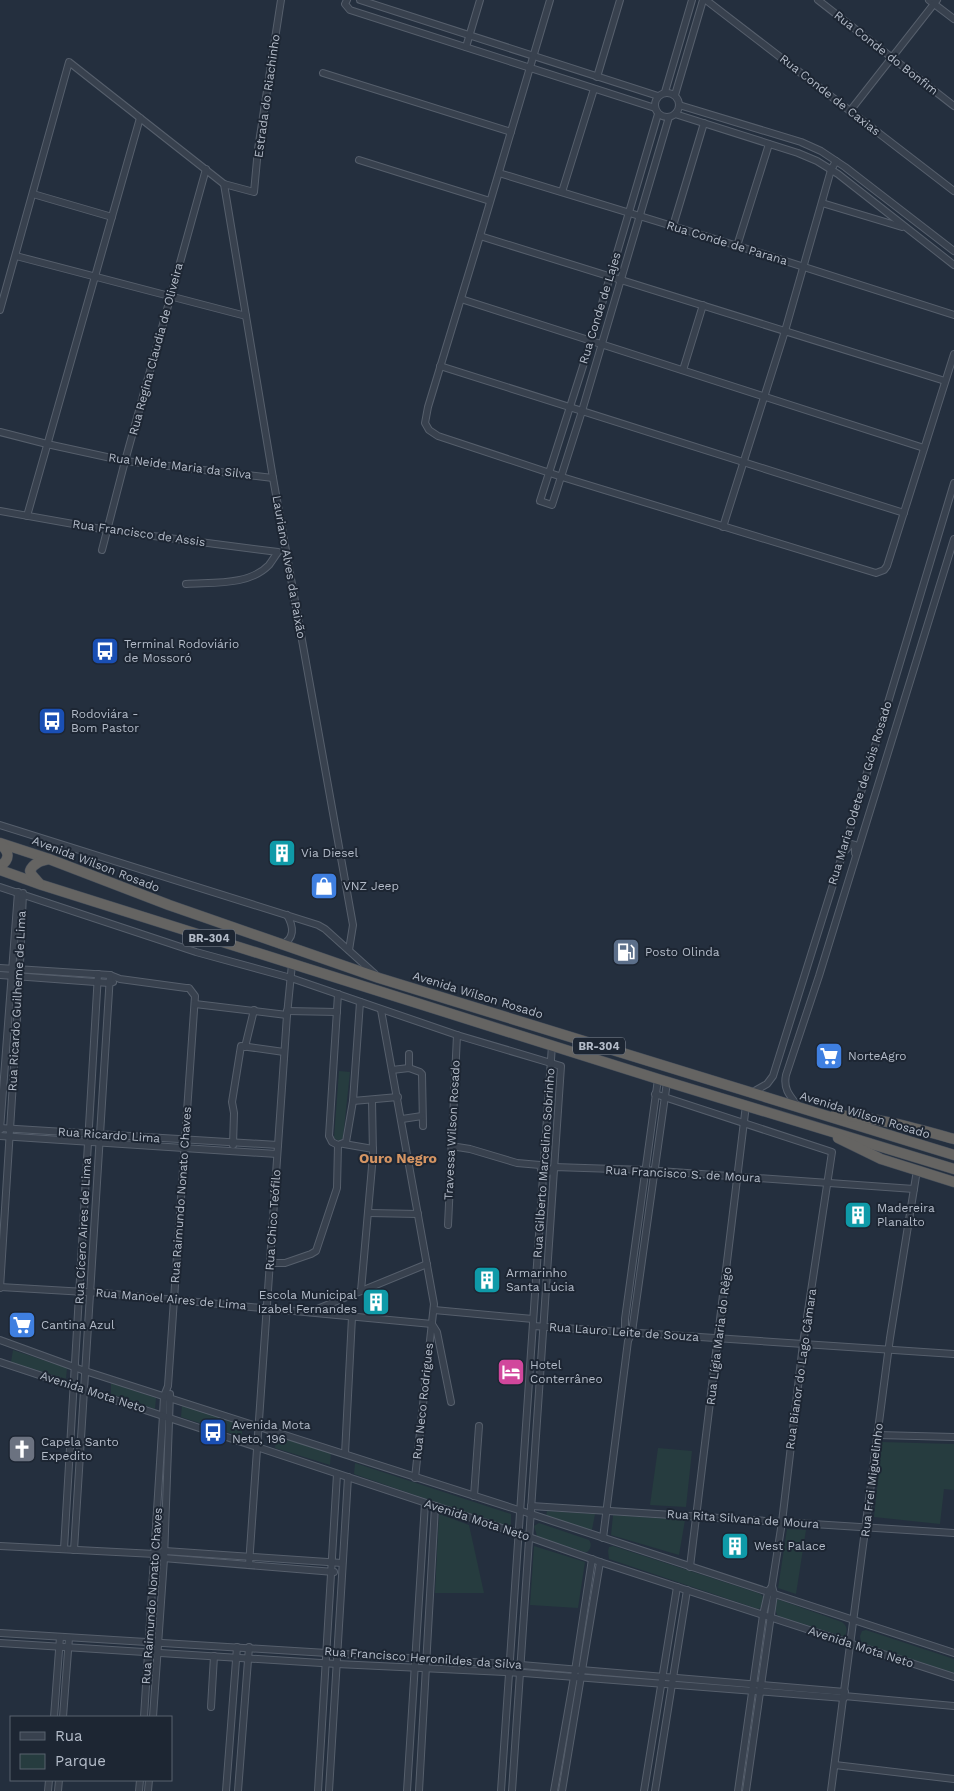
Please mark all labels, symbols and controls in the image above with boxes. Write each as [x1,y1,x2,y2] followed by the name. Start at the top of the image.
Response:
[831,8,941,98] street label: Rua Conde do Bonfim
[251,33,283,159] street label: Estrada do Riachinho
[777,51,883,139] street label: Rua Conde de Caxias
[665,218,789,268] street label: Rua Conde de Parana
[576,250,624,366] street label: Rua Conde de Lajes
[126,261,186,437] street label: Rua Regina Claudia de Oliveira
[108,450,253,482] street label: Rua Neide Maria da Silva
[270,494,308,640] street label: Lauriano Alves da Paixão
[72,517,206,549] street label: Rua Francisco de Assis
[90,636,120,666] bus stop icon: Terminal Rodoviário de Mossoró
[124,637,239,665] place label: Terminal Rodoviário de Mossoró
[825,699,895,887] street label: Rua Maria Odete de Góis Rosado
[37,706,67,736] bus stop icon: Rodoviára - Bom Pastor
[71,707,139,735] place label: Rodoviára - Bom Pastor
[30,833,162,895] street label: Avenida Wilson Rosado
[267,838,297,868] building icon: Via Diesel
[301,846,359,860] place label: Via Diesel
[309,871,339,901] shop icon: VNZ Jeep
[343,879,399,893] place label: VNZ Jeep
[5,910,29,1092] street label: Rua Ricardo Guilheme de Lima
[183,930,235,946] road number: BR-304
[611,937,641,967] fuel station icon: Posto Olinda
[645,945,720,959] place label: Posto Olinda
[411,969,545,1021] street label: Avenida Wilson Rosado
[573,1038,625,1054] road number: BR-304
[814,1041,844,1071] supermarket icon: NorteAgro
[848,1049,907,1063] place label: NorteAgro
[441,1060,463,1200] street label: Travessa Wilson Rosado
[530,1068,558,1258] street label: Rua Gilberto Marcelino Sobrinho
[798,1089,932,1141] street label: Avenida Wilson Rosado
[168,1106,194,1284] street label: Rua Raimundo Nonato Chaves
[57,1124,161,1146] street label: Rua Ricardo Lima
[359,1150,437,1166] district label: Ouro Negro
[72,1157,94,1305] street label: Rua Cícero Aires de Lima
[605,1163,761,1185] street label: Rua Francisco S. de Moura
[262,1169,284,1271] street label: Rua Chico Teófilo
[843,1200,873,1230] building icon: Madereira Planalto
[877,1201,935,1229] place label: Madereira Planalto
[472,1265,502,1295] building icon: Armarinho Santa Lúcia
[506,1266,575,1294] place label: Armarinho Santa Lúcia
[704,1266,734,1406] street label: Rua Lígia Maria do Rêgo
[95,1285,247,1313] street label: Rua Manoel Aires de Lima
[361,1287,391,1317] building icon: Escola Municipal Izabel Fernandes
[783,1287,819,1450] street label: Rua Bianor do Lago Câmara
[258,1288,357,1316] place label: Escola Municipal Izabel Fernandes
[7,1310,37,1340] supermarket icon: Cantina Azul
[41,1318,115,1332] place label: Cantina Azul
[548,1320,700,1344] street label: Rua Lauro Leite de Souza
[410,1342,436,1460] street label: Rua Neco Rodrigues
[496,1357,526,1387] hotel icon: Hotel Conterrâneo
[530,1358,603,1386] place label: Hotel Conterrâneo
[39,1368,147,1416] street label: Avenida Mota Neto
[198,1417,228,1447] bus stop icon: Avenida Mota Neto, 196
[232,1418,311,1446] place label: Avenida Mota Neto, 196
[858,1422,886,1538] street label: Rua Frei Miguelinho
[7,1434,37,1464] church icon: Capela Santo Expedito
[41,1435,119,1463] place label: Capela Santo Expedito
[423,1496,531,1544] street label: Avenida Mota Neto
[139,1507,165,1685] street label: Rua Raimundo Nonato Chaves
[666,1507,820,1531] street label: Rua Rita Silvana de Moura
[720,1531,750,1561] building icon: West Palace
[754,1539,826,1553] place label: West Palace
[807,1623,915,1671] street label: Avenida Mota Neto
[324,1644,522,1672] street label: Rua Francisco Heronildes da Silva
[10,1716,172,1781] legend
[55,1727,83,1745] text: Rua
[55,1752,106,1770] text: Parque

